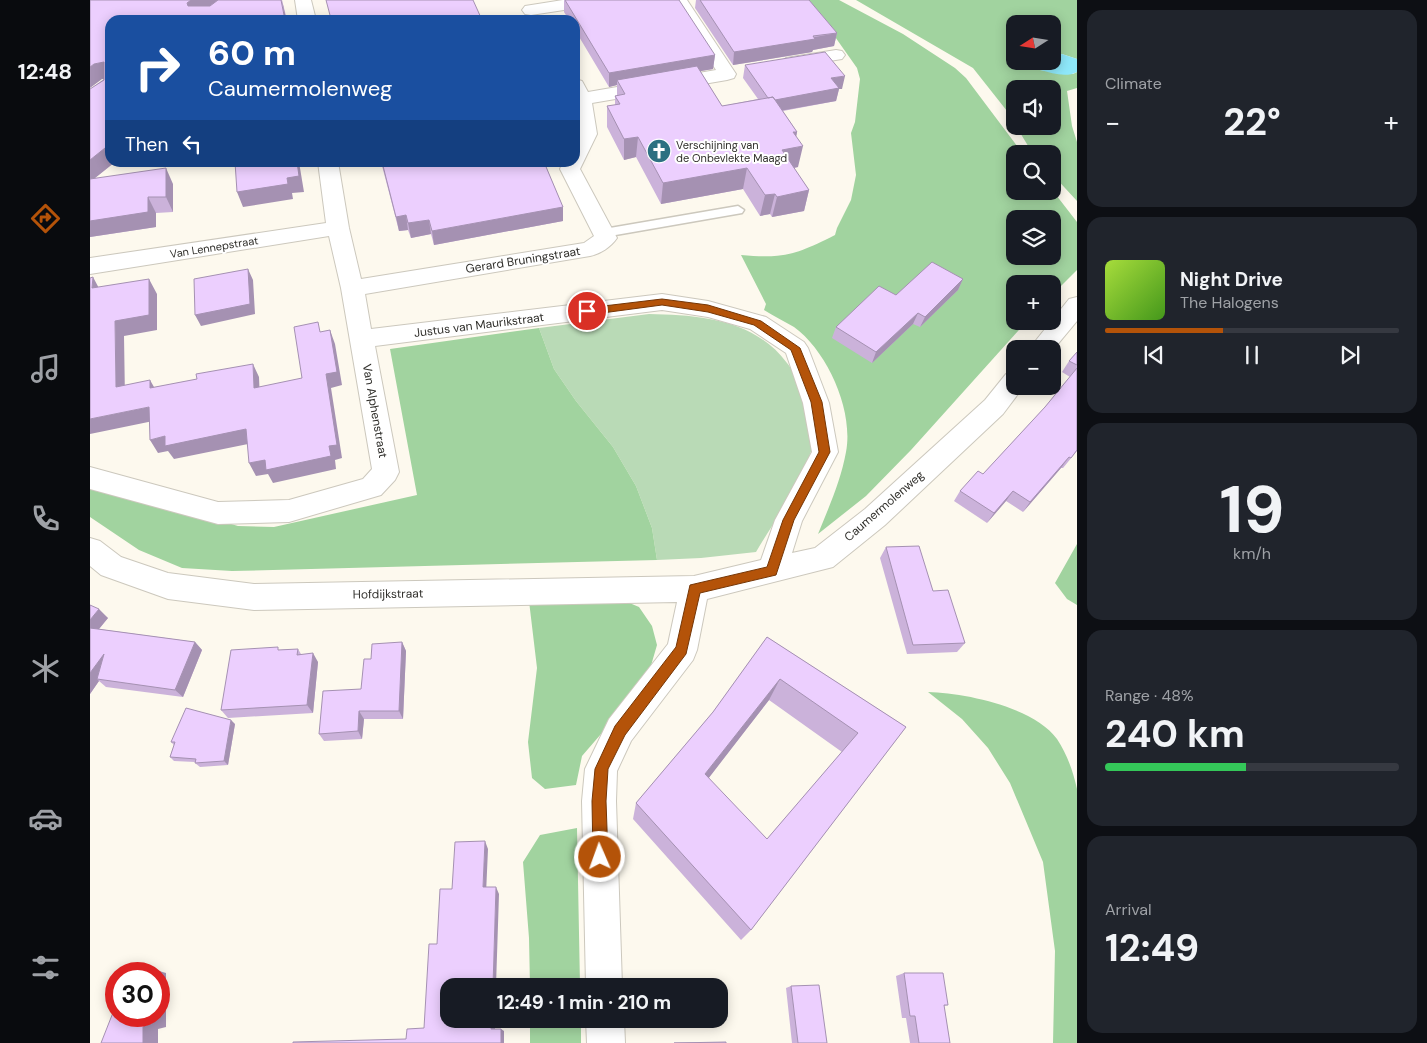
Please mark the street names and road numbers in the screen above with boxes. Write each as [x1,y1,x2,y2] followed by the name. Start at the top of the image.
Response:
[169,233,259,261] street label: Van Lennepstraat
[464,243,582,277] street label: Gerard Bruningstraat
[413,309,545,341] street label: Justus van Maurikstraat
[359,363,391,460] street label: Van Alphenstraat
[841,467,927,545] street label: Caumermolenweg
[353,585,424,603] street label: Hofdijkstraat

